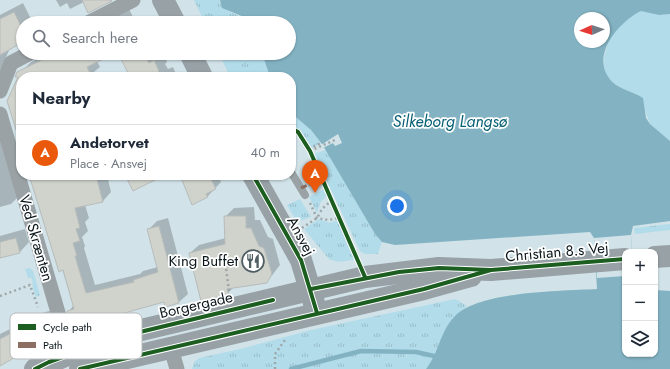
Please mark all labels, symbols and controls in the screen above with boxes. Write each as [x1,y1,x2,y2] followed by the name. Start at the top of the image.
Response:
[574,12,610,48] north arrow
[16,16,296,60] search box
[30,27,52,49] icon: search
[62,27,138,49] text: Search here
[32,86,90,110] text: Nearby
[393,110,508,133] water label: Silkeborg Langsø
[70,132,149,154] text: Andetorvet
[40,143,50,162] text: A
[251,143,280,162] text: 40 m
[70,154,147,173] text: Place · Ansvej
[302,160,328,193] pin: A
[13,192,59,284] street label: Ved Skrænten
[387,196,407,216] your location
[282,212,320,260] street label: Ansvej
[504,237,610,267] street label: Christian 8.s Vej
[240,248,266,274] restaurant icon: King Buffet
[622,249,658,357] map controls
[622,249,658,285] button: +
[169,250,238,272] place label: King Buffet
[622,285,658,321] button: −
[157,286,235,324] street label: Borgergade
[10,313,142,359] legend
[43,319,92,335] text: Cycle path
[622,321,658,357] button: layers
[43,337,62,353] text: Path

